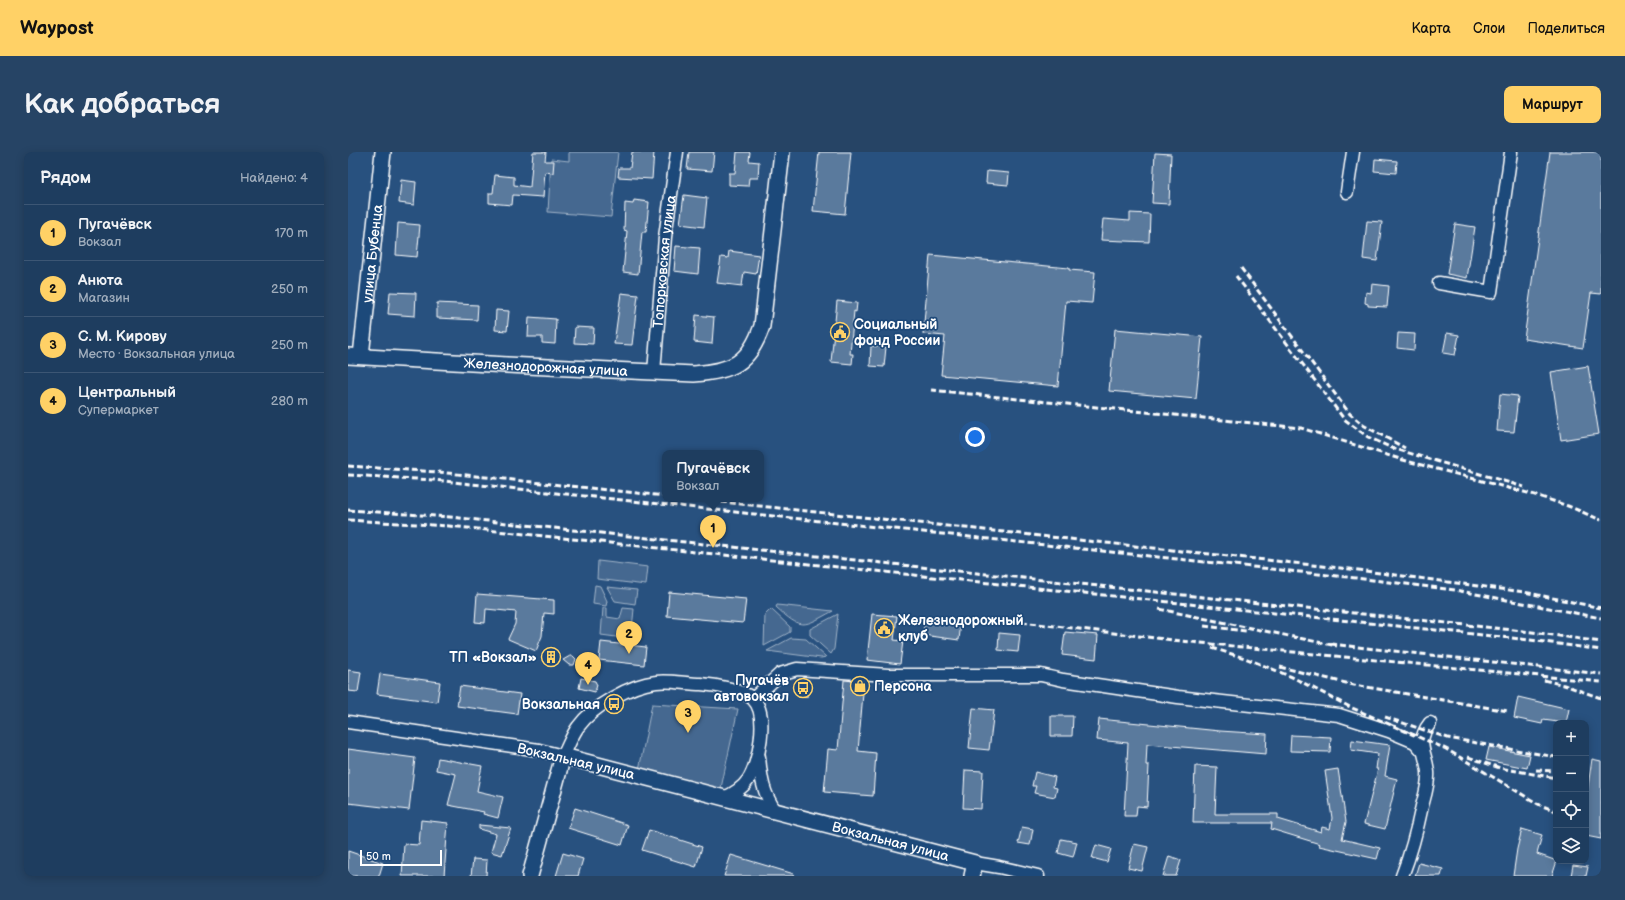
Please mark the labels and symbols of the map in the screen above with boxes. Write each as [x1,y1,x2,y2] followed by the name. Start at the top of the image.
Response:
[650,193,680,329] street label: Топорковская улица
[359,203,386,304] street label: улица Бубенца
[854,316,940,349] place label: Социальный фонд России
[829,321,851,343] public building icon: Социальный фонд России
[463,355,629,380] street label: Железнодорожная улица
[965,427,985,447] your location
[700,515,726,548] pin: 1
[898,612,1024,645] place label: Железнодорожный клуб
[873,617,895,639] public building icon: Железнодорожный клуб
[616,621,642,654] pin: 2
[540,646,562,668] building icon: ТП «Вокзал»
[449,649,537,666] place label: ТП «Вокзал»
[575,652,601,685] pin: 4
[714,672,789,705] place label: Пугачёв автовокзал
[849,675,871,697] shop icon: Персона
[792,677,814,699] bus stop icon: Пугачёв автовокзал
[874,678,932,695] place label: Персона
[603,693,625,715] bus stop icon: Вокзальная
[522,696,600,713] place label: Вокзальная
[675,700,701,733] pin: 3
[515,740,637,783] street label: Вокзальная улица
[830,818,952,865] street label: Вокзальная улица
[360,848,442,867] scale bar

